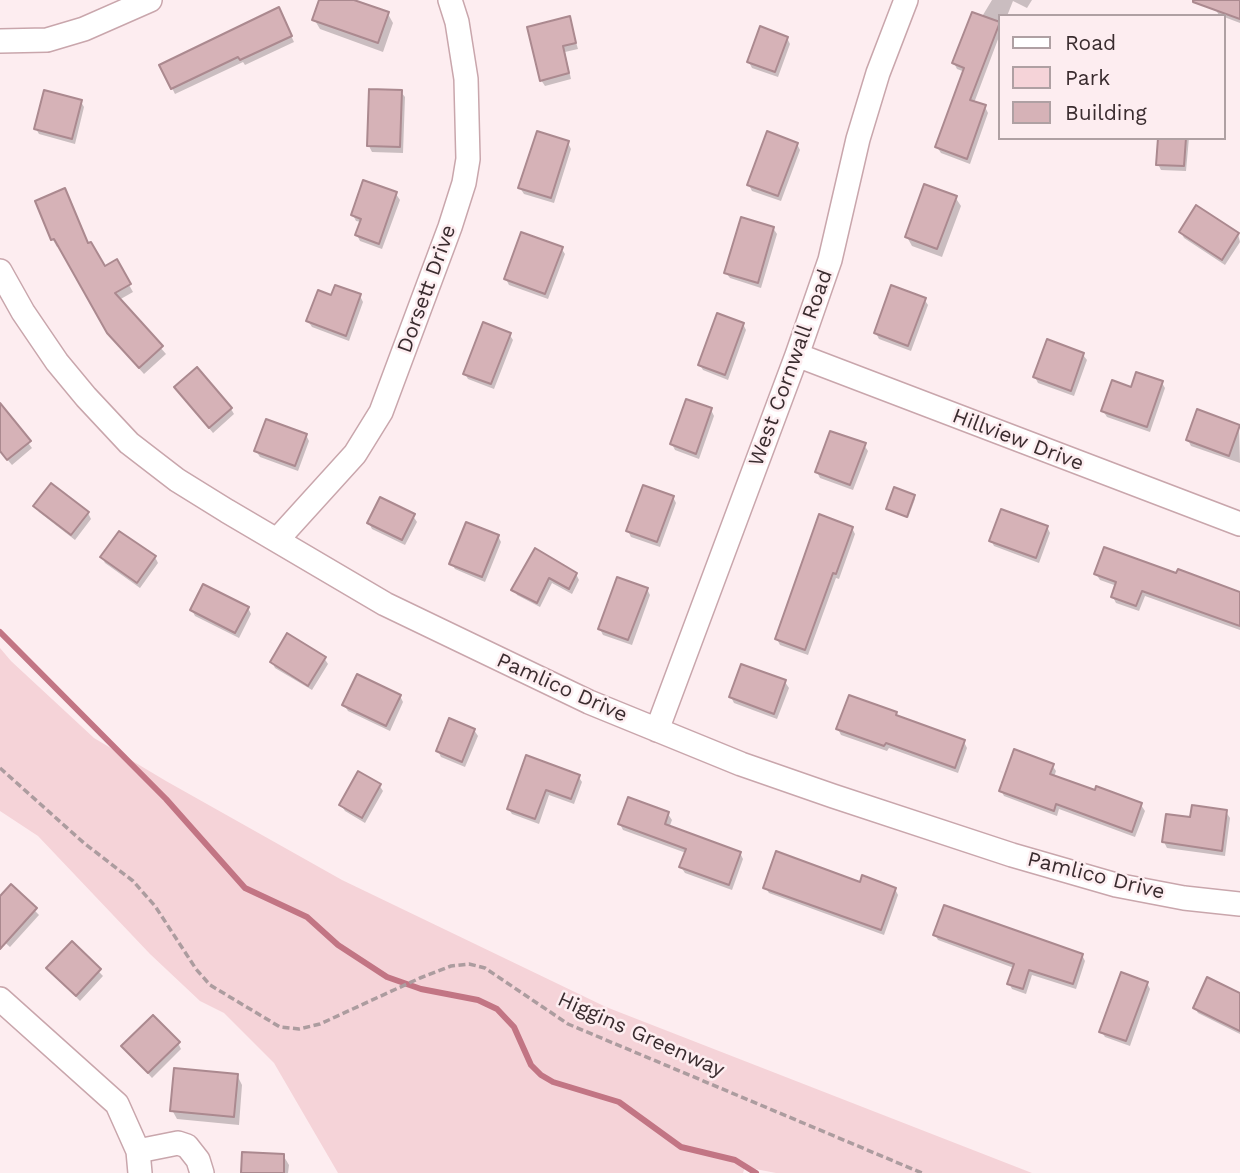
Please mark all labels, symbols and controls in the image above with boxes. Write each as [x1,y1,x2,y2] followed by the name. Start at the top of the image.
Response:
[998,14,1226,140] legend
[1065,30,1116,55] text: Road
[1065,65,1110,90] text: Park
[1065,100,1147,125] text: Building
[392,222,462,356] street label: Dorsett Drive
[744,266,838,470] street label: West Cornwall Road
[949,403,1087,477] street label: Hillview Drive
[493,648,631,728] street label: Pamlico Drive
[1025,847,1167,905] street label: Pamlico Drive
[554,987,728,1083] street label: Higgins Greenway

